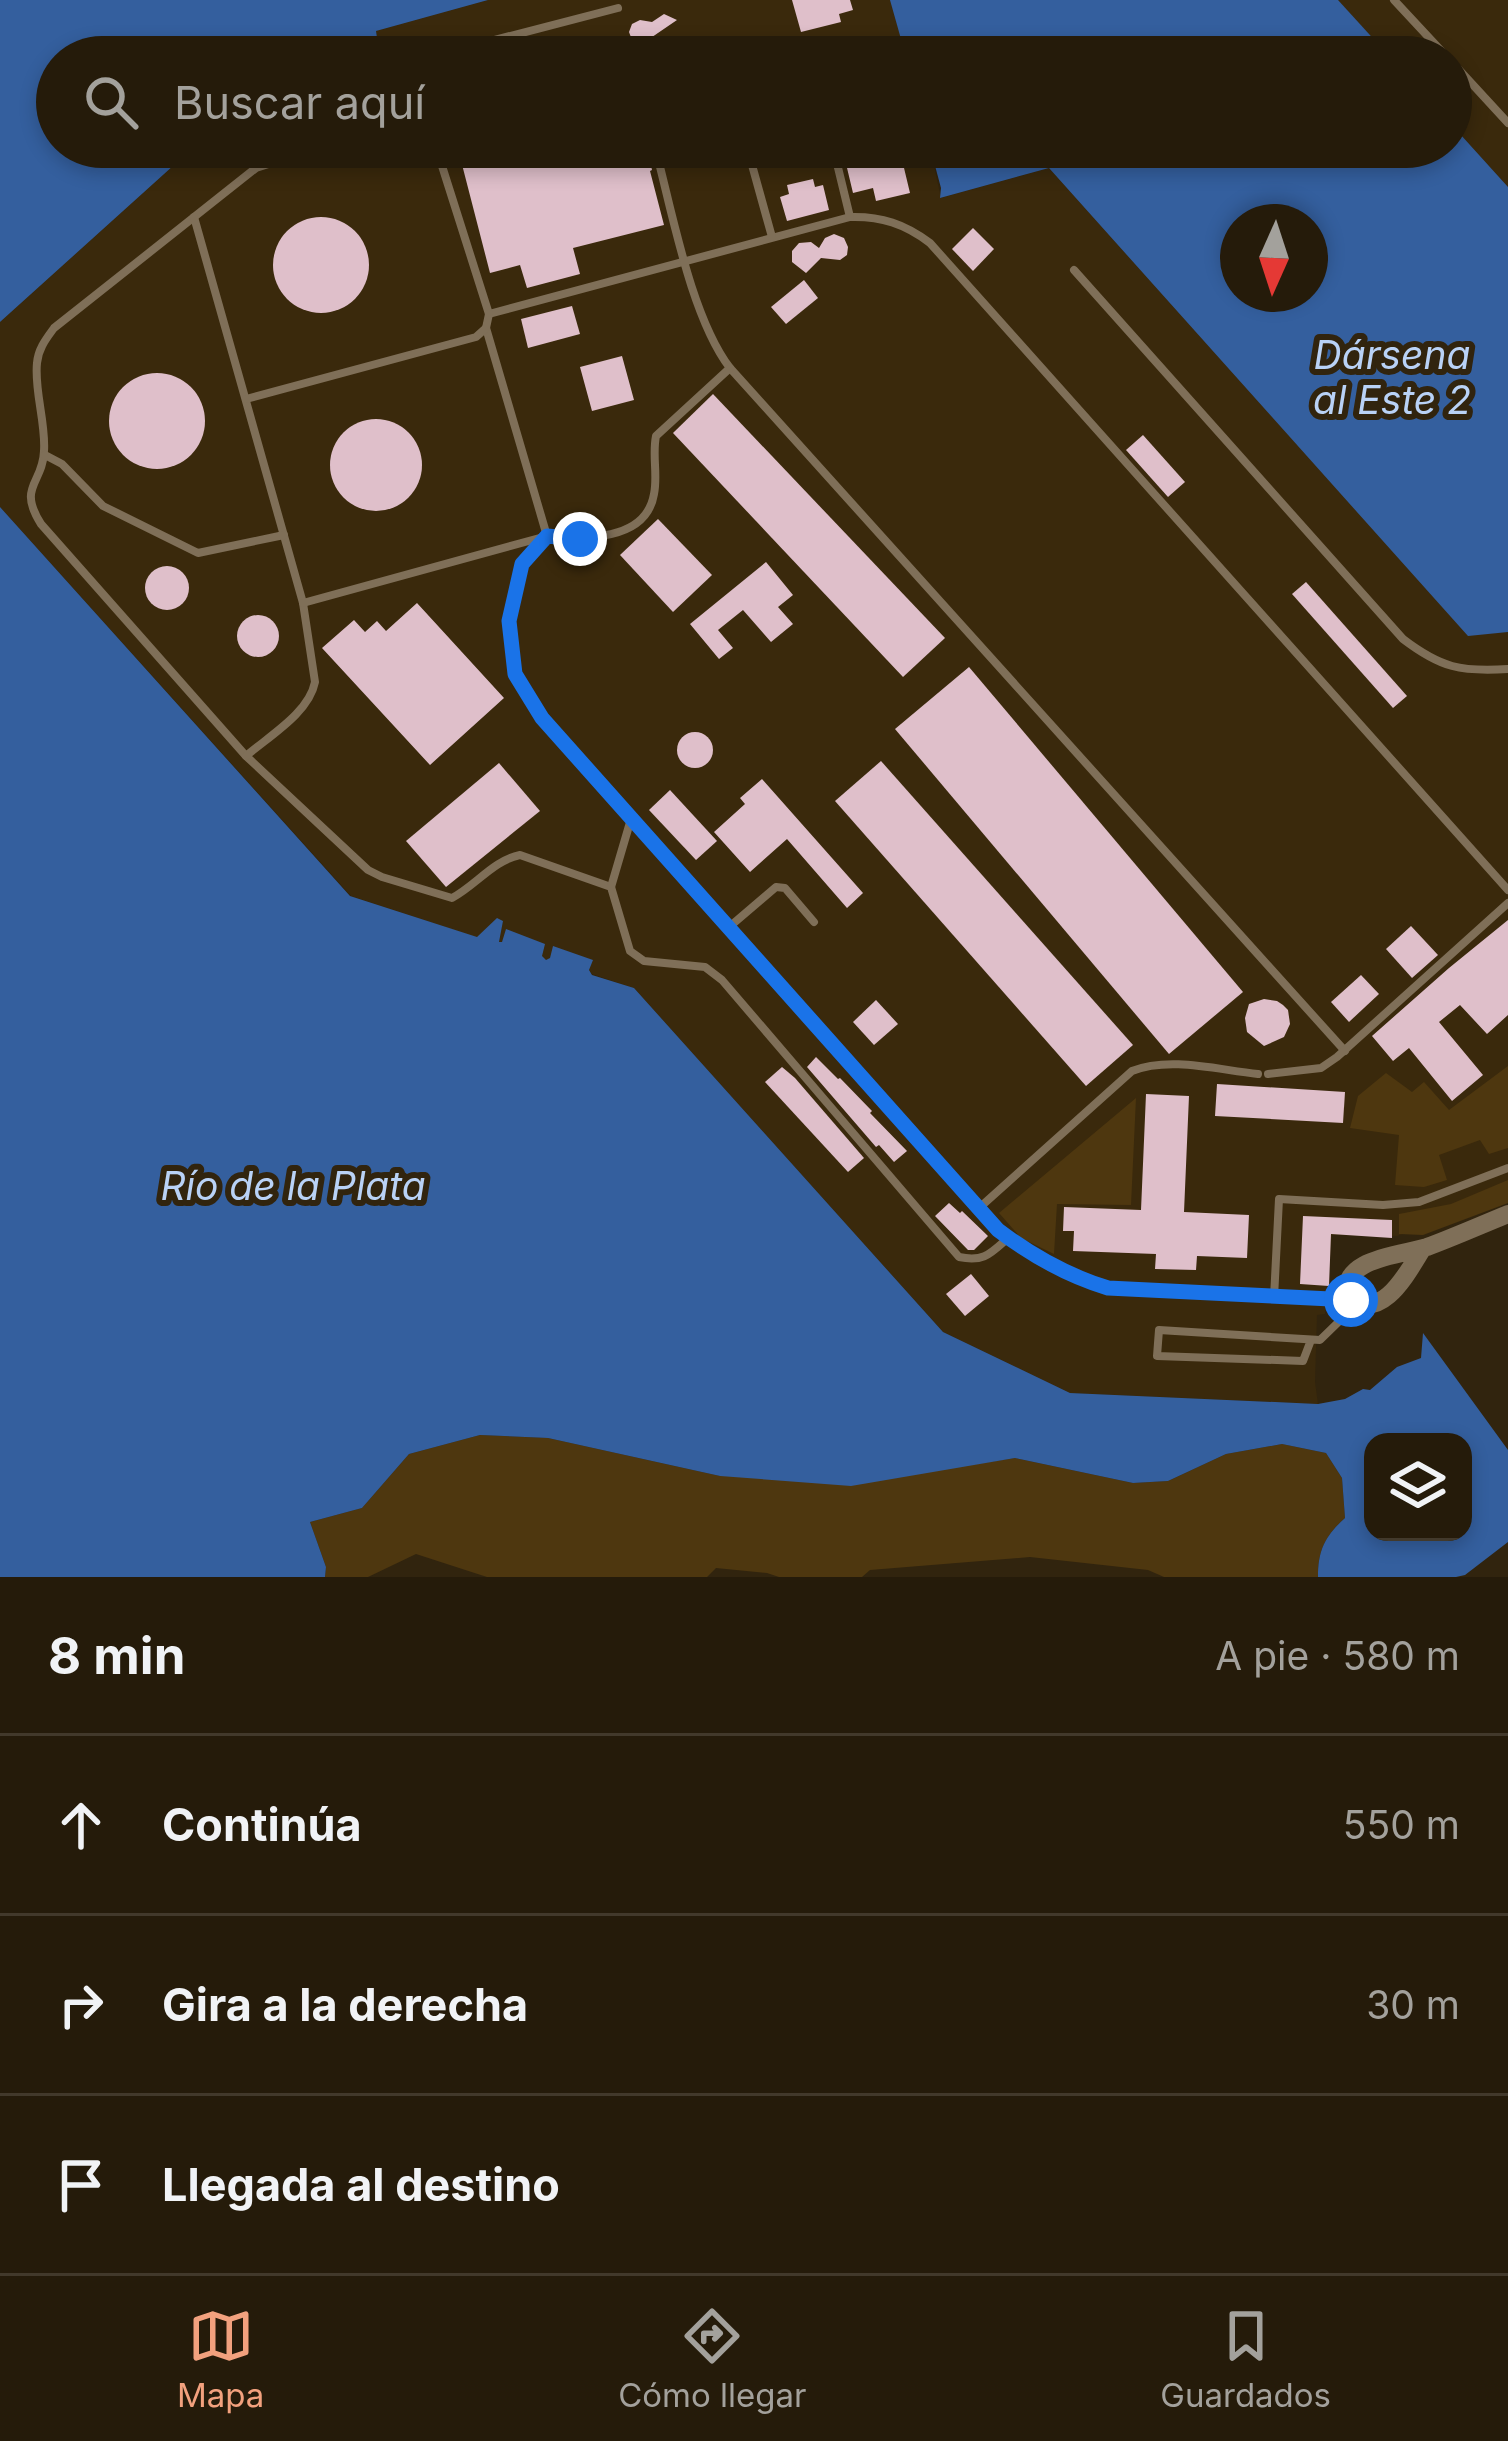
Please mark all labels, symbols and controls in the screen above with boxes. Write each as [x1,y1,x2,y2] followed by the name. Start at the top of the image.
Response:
[36,36,1472,168] search box
[78,69,144,135] icon: search
[174,75,425,130] text: Buscar aquí
[1220,204,1328,312] north arrow
[1313,331,1471,423] water label: Dársena al Este 2
[553,512,607,566] route end
[160,1162,426,1209] water label: Río de la Plata
[1324,1273,1378,1327] route start
[1364,1433,1472,1541] map controls
[1364,1433,1472,1541] button: layers
[48,1625,185,1686] text: 8 min
[1215,1632,1460,1679] text: A pie · 580 m
[48,1792,114,1858] icon: ahead
[162,1797,362,1852] text: Continúa
[1343,1801,1460,1848] text: 550 m
[48,1972,114,2038] icon: right
[162,1977,528,2032] text: Gira a la derecha
[1366,1981,1460,2028] text: 30 m
[48,2152,114,2218] icon: arrive
[162,2157,560,2212] text: Llegada al destino
[177,2303,264,2415] tab: Mapa
[618,2303,806,2415] tab: Cómo llegar
[1160,2303,1331,2415] tab: Guardados

